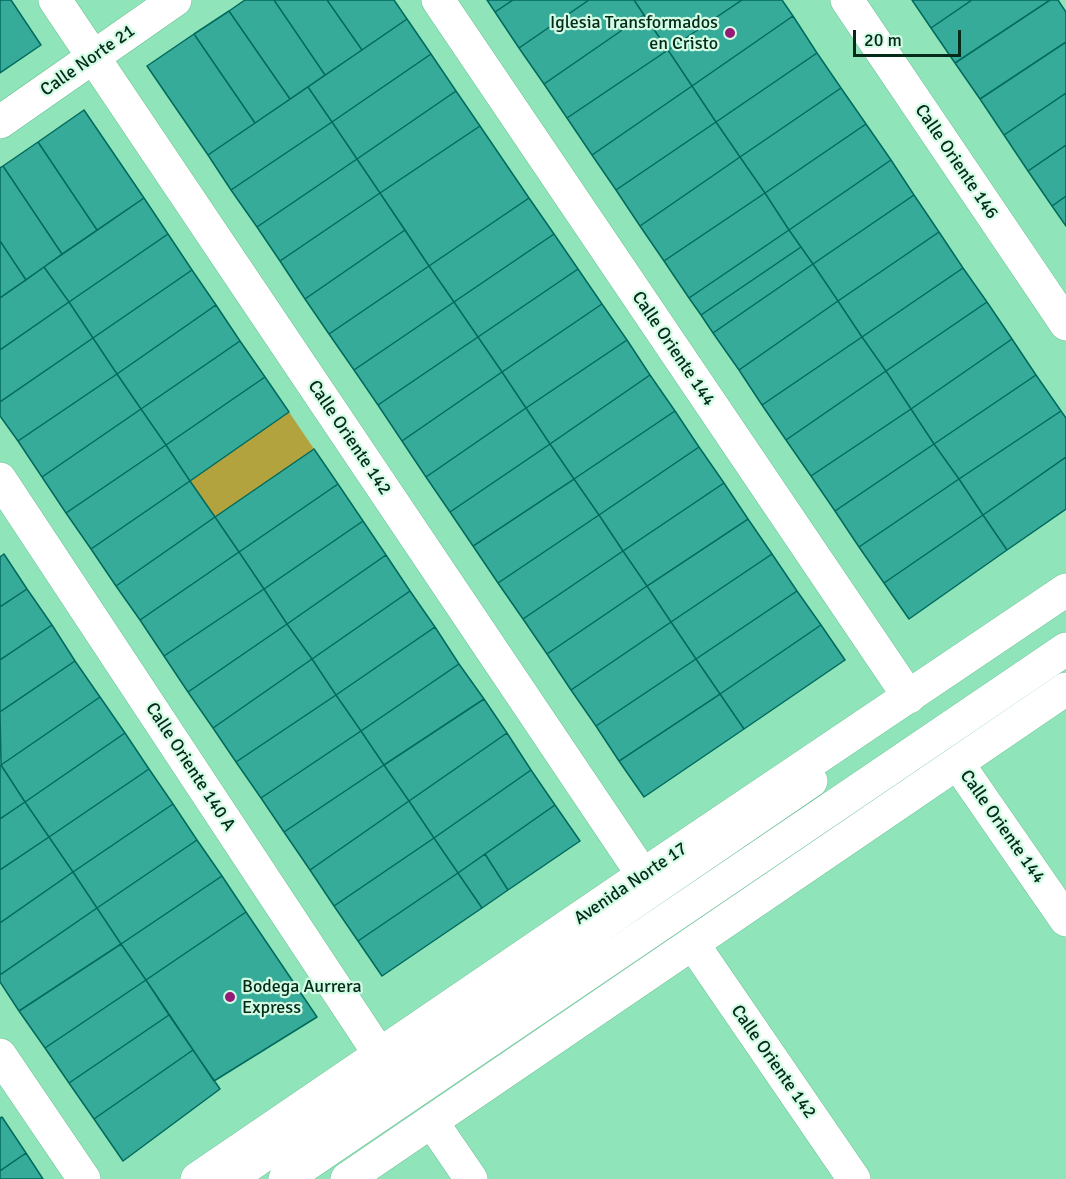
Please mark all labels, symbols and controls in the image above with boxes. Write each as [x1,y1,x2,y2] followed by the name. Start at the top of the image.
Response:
[550,12,718,54] place label: Iglesia Transformados en Cristo
[856,18,964,56] scale bar
[37,21,139,101] street label: Calle Norte 21
[723,26,737,40] marker: Iglesia Transformados en Cristo
[864,29,902,51] text: 20 m
[910,101,1002,223] street label: Calle Oriente 146
[627,288,719,410] street label: Calle Oriente 144
[303,377,395,499] street label: Calle Oriente 142
[140,699,240,835] street label: Calle Oriente 140 A
[955,766,1049,888] street label: Calle Oriente 144
[570,838,692,930] street label: Avenida Norte 17
[242,976,362,1018] place label: Bodega Aurrera Express
[223,990,237,1004] marker: Bodega Aurrera Express
[726,1001,820,1123] street label: Calle Oriente 142

